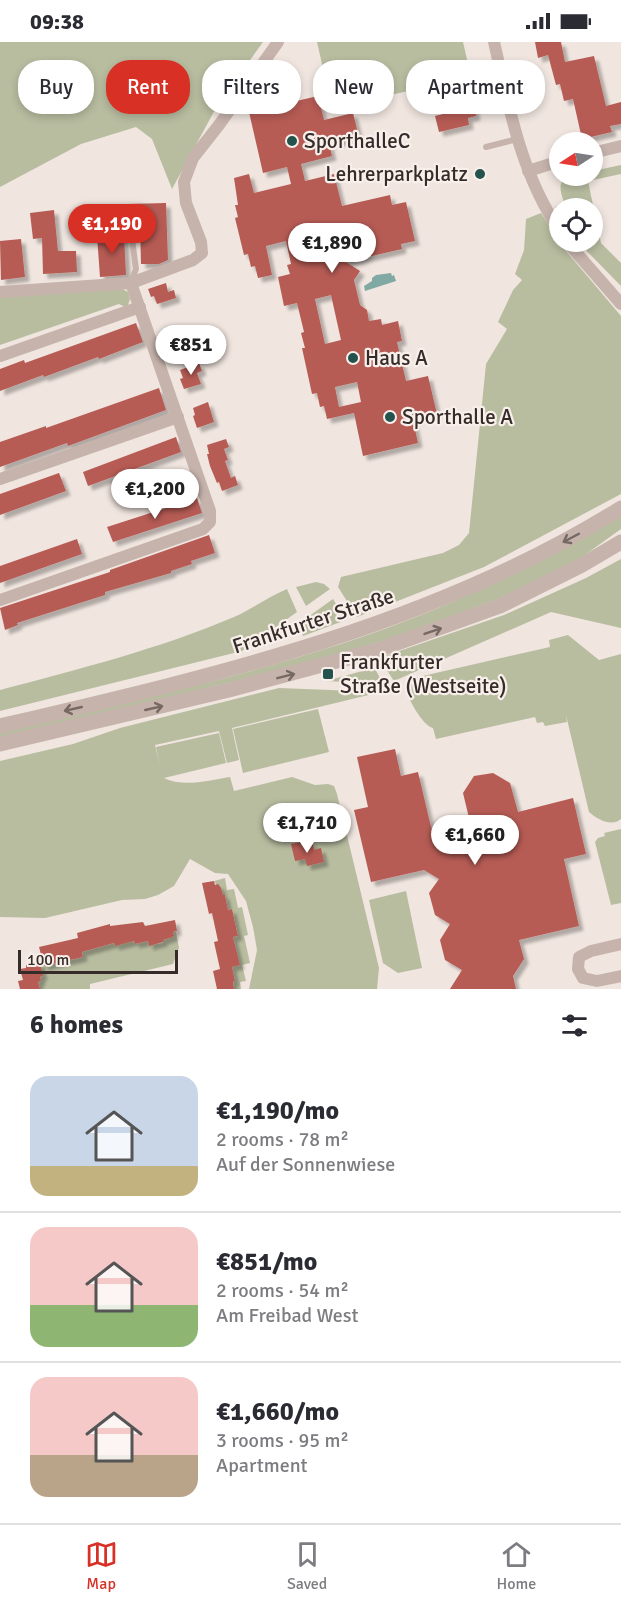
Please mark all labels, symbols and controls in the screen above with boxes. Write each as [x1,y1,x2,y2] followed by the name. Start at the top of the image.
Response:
[30,8,84,35] text: 09:38
[18,60,94,114] chip: Buy
[106,60,190,114] chip: Rent
[202,60,301,114] chip: Filters
[313,60,394,114] chip: New
[406,60,545,114] chip: Apartment
[304,128,410,154] place label: SporthalleC
[549,132,603,186] north arrow
[549,132,603,252] map controls
[285,134,299,148] marker: SporthalleC
[325,161,468,187] place label: Lehrerparkplatz
[473,167,487,181] marker: Lehrerparkplatz
[549,198,603,252] button: locate
[63,204,161,255] pin: €1,190
[82,211,142,236] text: €1,190
[283,223,381,274] pin: €1,890
[302,230,362,255] text: €1,890
[155,325,227,376] pin: €851
[169,332,213,357] text: €851
[365,345,428,371] place label: Haus A
[346,351,360,365] marker: Haus A
[402,404,513,430] place label: Sporthalle A
[383,410,397,424] marker: Sporthalle A
[106,469,204,520] pin: €1,200
[125,476,185,501] text: €1,200
[563,532,580,544] one-way arrow
[229,583,397,659] street label: Frankfurter Straße
[423,625,442,636] one-way arrow
[340,649,506,699] place label: Frankfurter Straße (Westseite)
[321,667,335,681] marker: Frankfurter Straße (Westseite)
[276,669,295,681] one-way arrow
[144,702,163,714] one-way arrow
[64,704,83,716] one-way arrow
[258,803,356,854] pin: €1,710
[277,810,337,835] text: €1,710
[426,815,524,866] pin: €1,660
[445,822,505,847] text: €1,660
[18,947,178,974] scale bar
[27,950,69,970] text: 100 m
[30,1009,123,1041] text: 6 homes
[558,1009,591,1042] icon: filters
[216,1095,339,1127] text: €1,190/mo
[78,1100,150,1172] icon: home
[216,1127,349,1152] text: 2 rooms · 78 m²
[216,1152,395,1177] text: Auf der Sonnenwiese
[216,1246,317,1278] text: €851/mo
[78,1251,150,1323] icon: home
[216,1278,349,1303] text: 2 rooms · 54 m²
[216,1303,359,1328] text: Am Freibad West
[216,1396,339,1428] text: €1,660/mo
[78,1401,150,1473] icon: home
[216,1428,349,1453] text: 3 rooms · 95 m²
[216,1453,308,1478] text: Apartment
[85,1538,118,1594] tab: Map
[287,1538,327,1594] tab: Saved
[496,1538,536,1594] tab: Home

